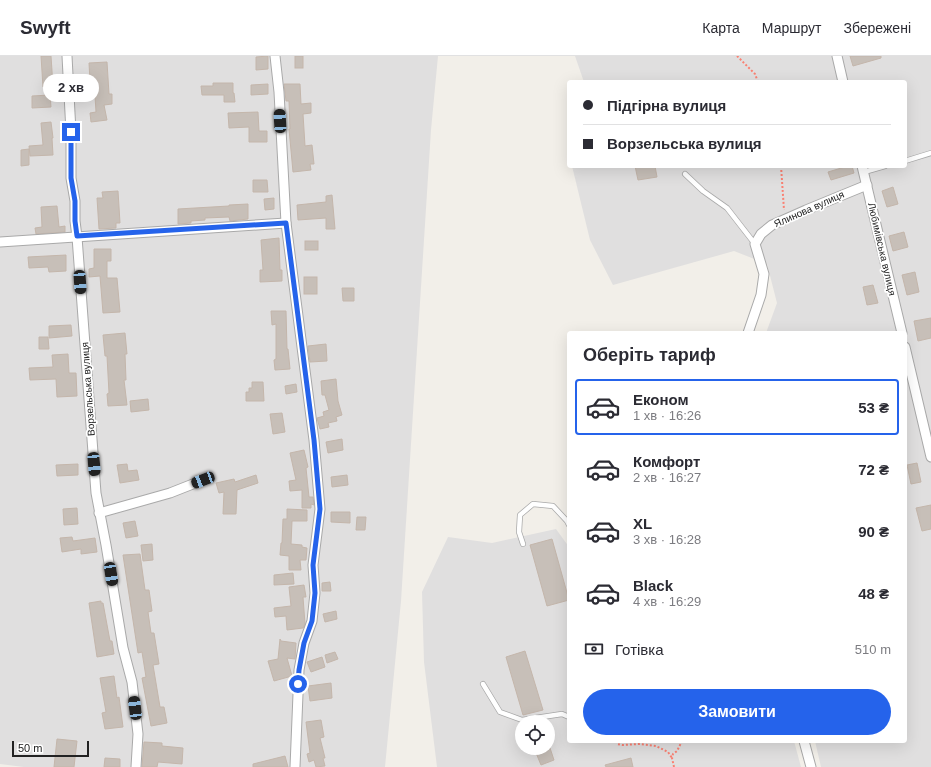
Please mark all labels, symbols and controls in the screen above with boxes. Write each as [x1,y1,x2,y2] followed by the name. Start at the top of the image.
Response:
[20,17,71,38] text: Swyft
[702,20,740,36] text: Карта
[762,20,821,36] text: Маршрут
[843,20,911,36] text: Збережені
[43,74,99,102] callout: 2 хв
[58,80,84,95] text: 2 хв
[607,97,726,114] text: Підгірна вулиця
[273,109,287,133] car
[62,123,80,141] route end
[607,135,762,152] text: Ворзельська вулиця
[772,189,846,229] street label: Ялинова вулиця
[866,201,898,297] street label: Любимівська вулиця
[73,270,87,294] car
[79,342,97,436] street label: Ворзельська вулиця
[583,345,716,365] text: Оберіть тариф
[585,389,621,425] icon: car
[633,391,689,408] text: Економ
[858,399,889,416] text: 53 ₴
[633,408,701,423] text: 1 хв · 16:26
[585,451,621,487] icon: car
[87,452,101,476] car
[633,453,700,470] text: Комфорт
[858,461,889,478] text: 72 ₴
[190,470,216,490] car
[633,470,701,485] text: 2 хв · 16:27
[585,513,621,549] icon: car
[633,515,652,532] text: XL
[858,523,889,540] text: 90 ₴
[633,532,701,547] text: 3 хв · 16:28
[103,561,119,587] car
[585,575,621,611] icon: car
[633,577,673,594] text: Black
[858,585,889,602] text: 48 ₴
[633,594,701,609] text: 4 хв · 16:29
[583,638,605,660] icon: cash
[615,641,664,658] text: Готівка
[855,642,891,657] text: 510 m
[289,675,307,693] route start
[583,689,891,735] button: Замовити
[128,695,142,721] car
[515,715,555,755] map controls
[515,715,555,755] button: locate
[12,739,89,758] scale bar
[18,742,42,754] text: 50 m

